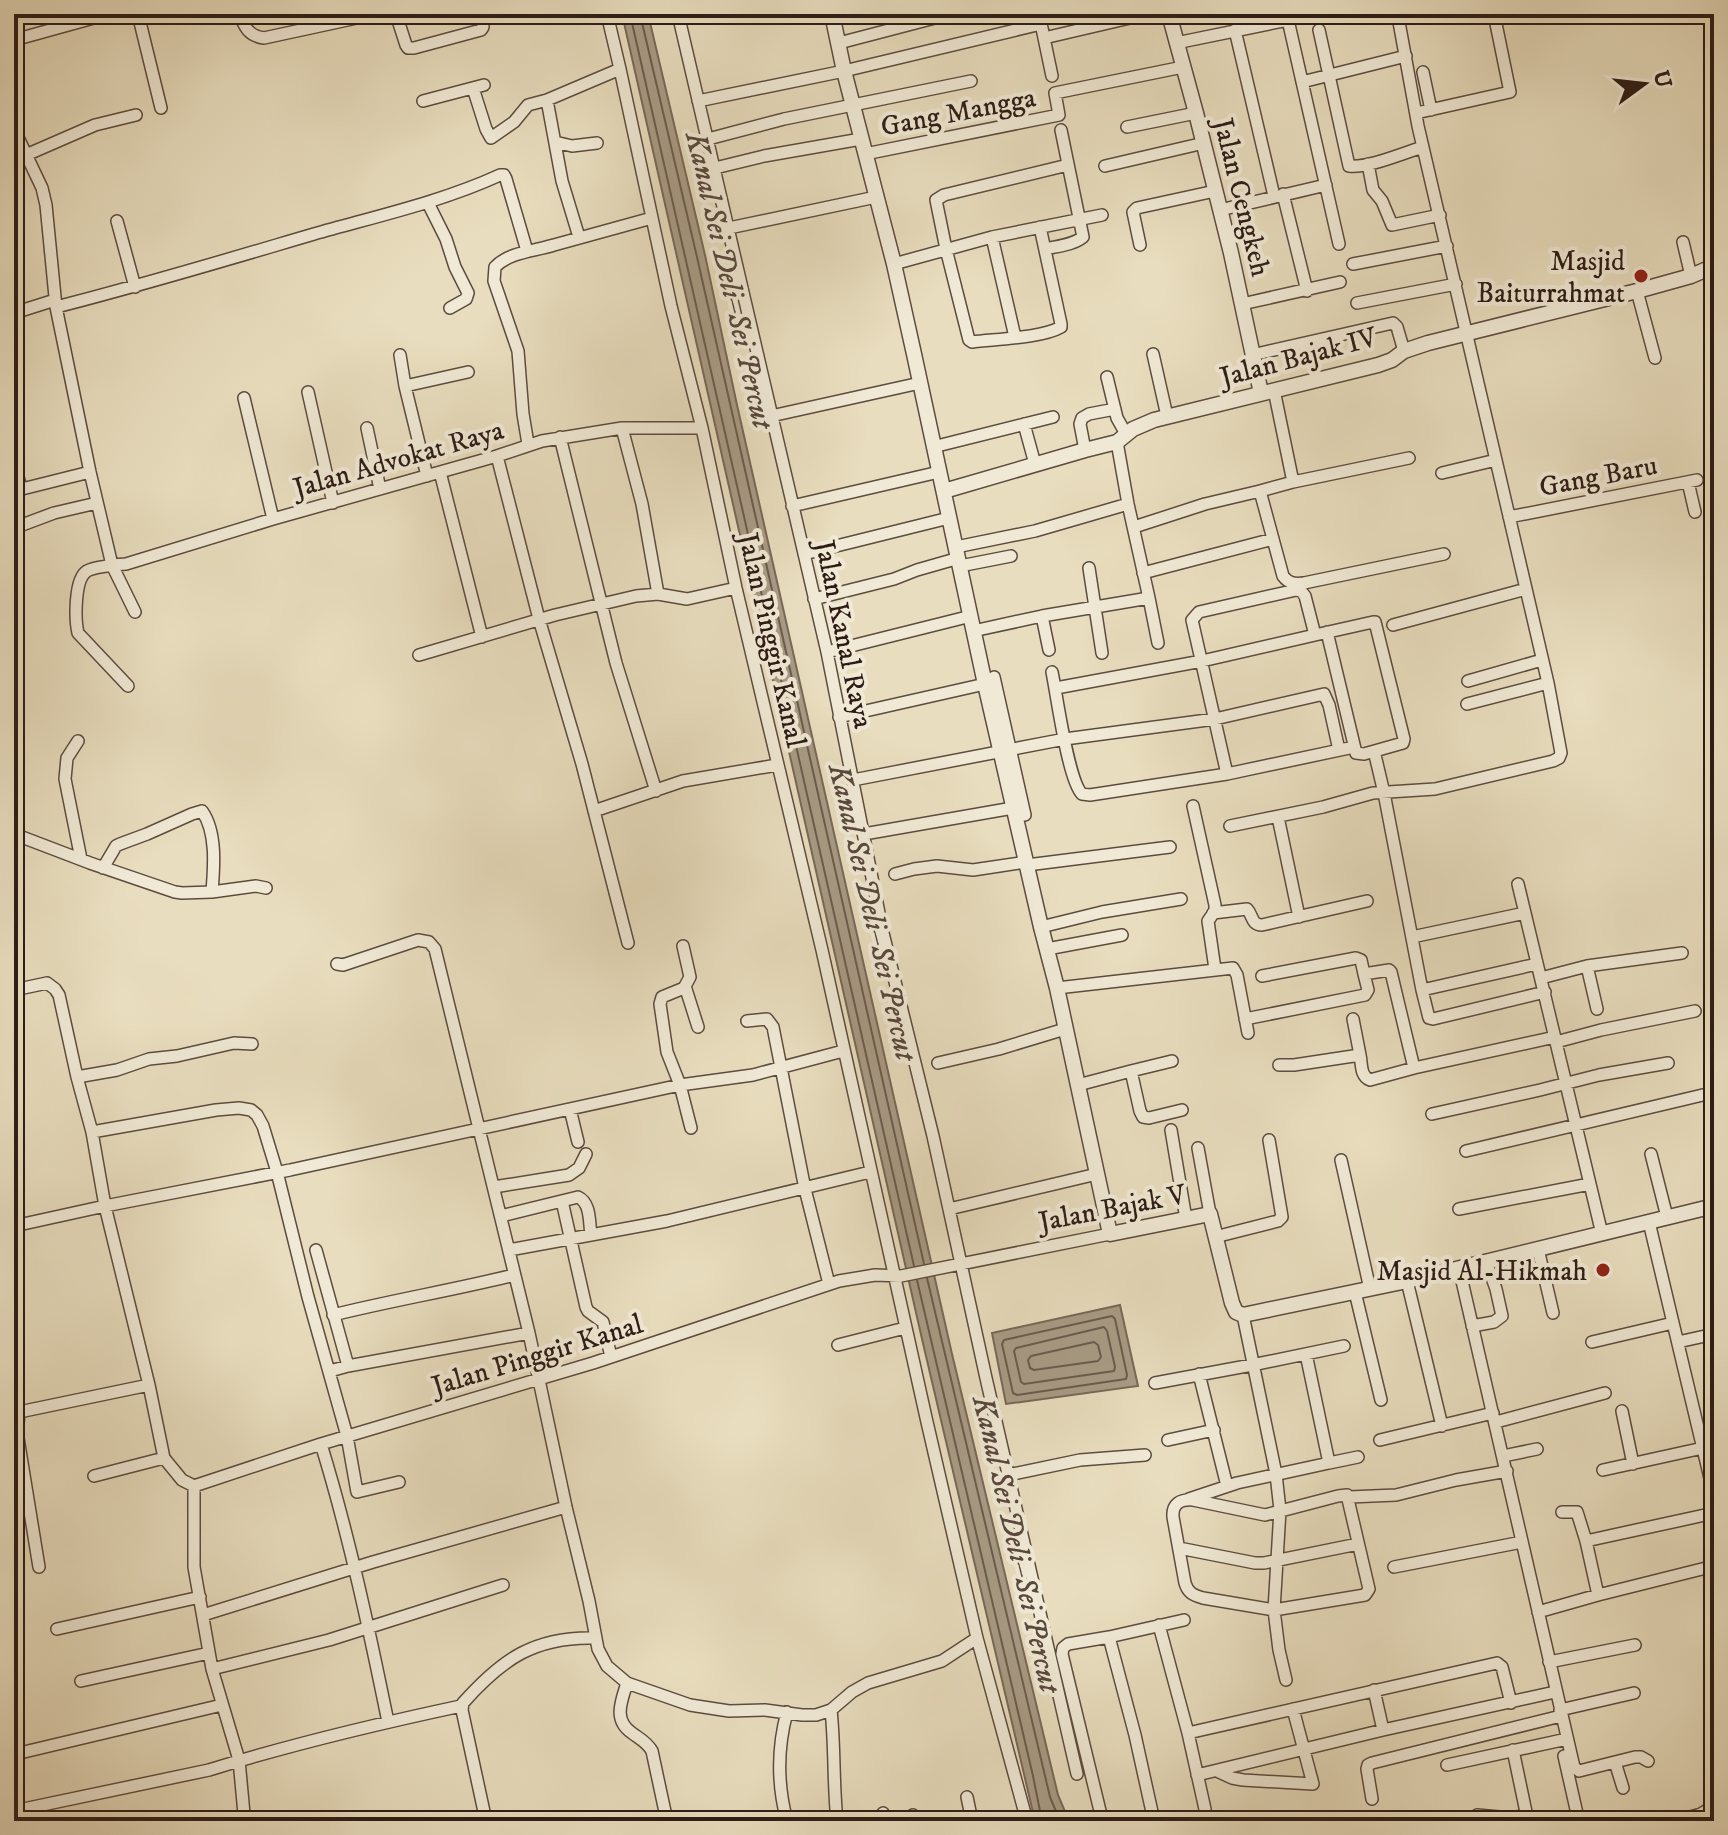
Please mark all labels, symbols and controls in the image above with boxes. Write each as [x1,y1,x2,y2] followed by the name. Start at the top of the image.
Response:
[1604,44,1684,124] north arrow
[1647,67,1677,91] text: U
[878,80,1039,145] street label: Gang Mangga
[1204,112,1278,280] street label: Jalan Cengkeh
[676,127,781,434] water label: Kanal Sei Deli–Sei Percut
[1476,244,1625,311] place label: Masjid Baiturrahmat
[1632,267,1650,285] marker: Masjid Baiturrahmat
[1213,319,1382,396] street label: Jalan Bajak IV
[286,413,508,507] street label: Jalan Advokat Raya
[1536,448,1660,505] street label: Gang Baru
[729,527,813,752] street label: Jalan Pinggir Kanal
[806,534,881,732] street label: Jalan Kanal Raya
[819,759,924,1066] water label: Kanal Sei Deli–Sei Percut
[1033,1177,1190,1240] street label: Jalan Bajak V
[1376,1254,1587,1289] place label: Masjid Al-Hikmah
[1594,1261,1612,1279] marker: Masjid Al-Hikmah
[425,1307,648,1405] street label: Jalan Pinggir Kanal
[963,1391,1068,1698] water label: Kanal Sei Deli–Sei Percut

